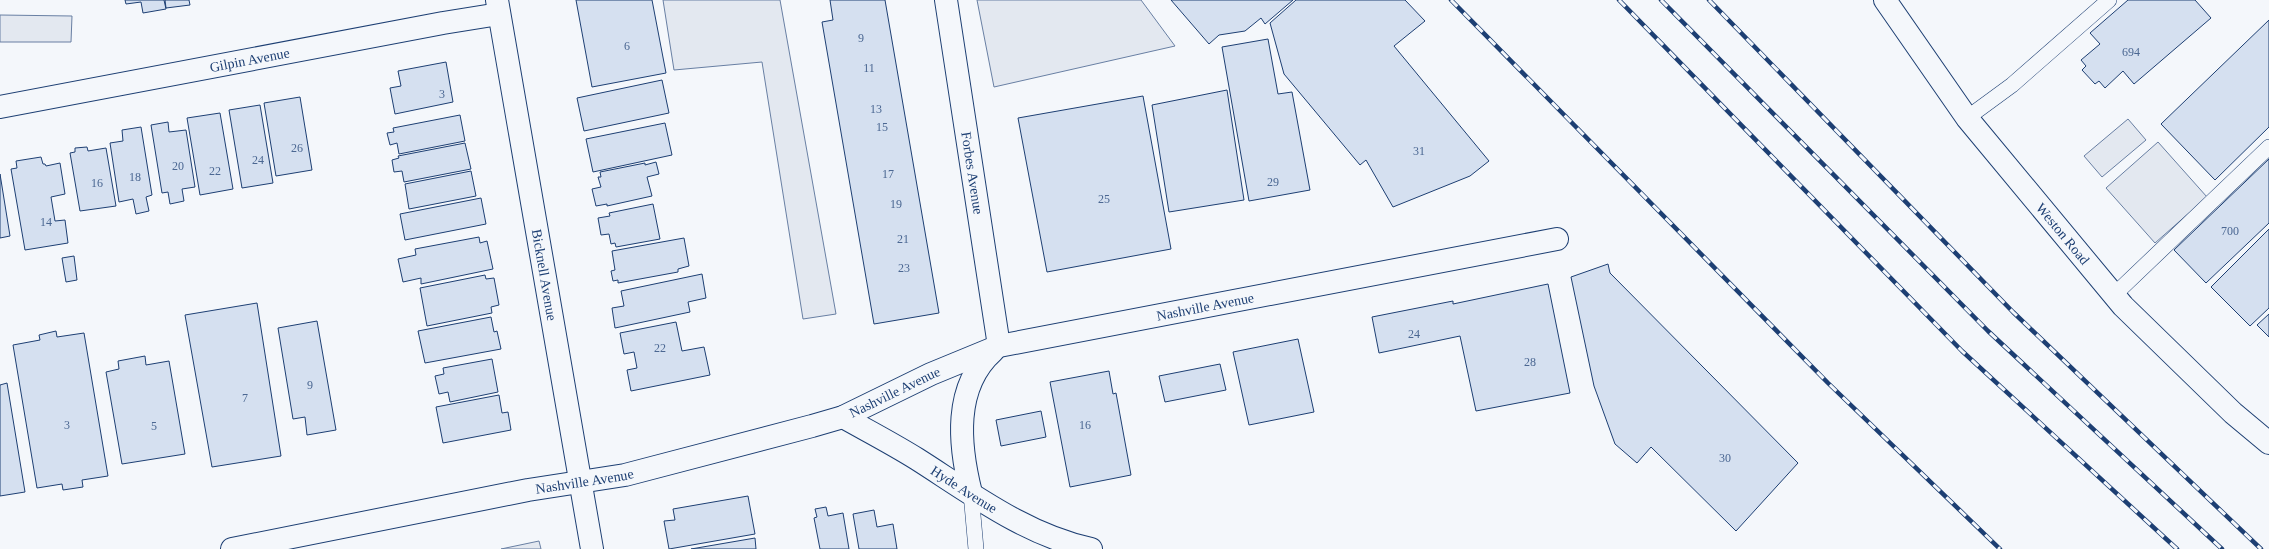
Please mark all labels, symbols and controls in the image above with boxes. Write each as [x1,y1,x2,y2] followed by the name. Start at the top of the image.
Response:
[858,31,864,45] house number: 9
[624,39,630,53] house number: 6
[208,45,291,75] street label: Gilpin Avenue
[2122,45,2140,59] house number: 694
[863,61,875,75] house number: 11
[439,87,445,101] house number: 3
[870,102,882,116] house number: 13
[876,120,888,134] house number: 15
[958,131,986,215] street label: Forbes Avenue
[291,141,303,155] house number: 26
[1413,144,1425,158] house number: 31
[252,153,264,167] house number: 24
[172,159,184,173] house number: 20
[209,164,221,178] house number: 22
[882,167,894,181] house number: 17
[129,170,141,184] house number: 18
[1267,175,1279,189] house number: 29
[91,176,103,190] house number: 16
[1098,192,1110,206] house number: 25
[890,197,902,211] house number: 19
[2033,200,2092,268] street label: Weston Road
[40,215,52,229] house number: 14
[2221,224,2239,238] house number: 700
[529,228,559,322] street label: Bicknell Avenue
[897,232,909,246] house number: 21
[898,261,910,275] house number: 23
[1155,290,1255,324] street label: Nashville Avenue
[1408,327,1420,341] house number: 24
[654,341,666,355] house number: 22
[1524,355,1536,369] house number: 28
[847,364,942,421] street label: Nashville Avenue
[307,378,313,392] house number: 9
[242,391,248,405] house number: 7
[64,418,70,432] house number: 3
[1079,418,1091,432] house number: 16
[151,419,157,433] house number: 5
[1719,451,1731,465] house number: 30
[928,463,1000,516] street label: Hyde Avenue
[535,466,635,497] street label: Nashville Avenue

